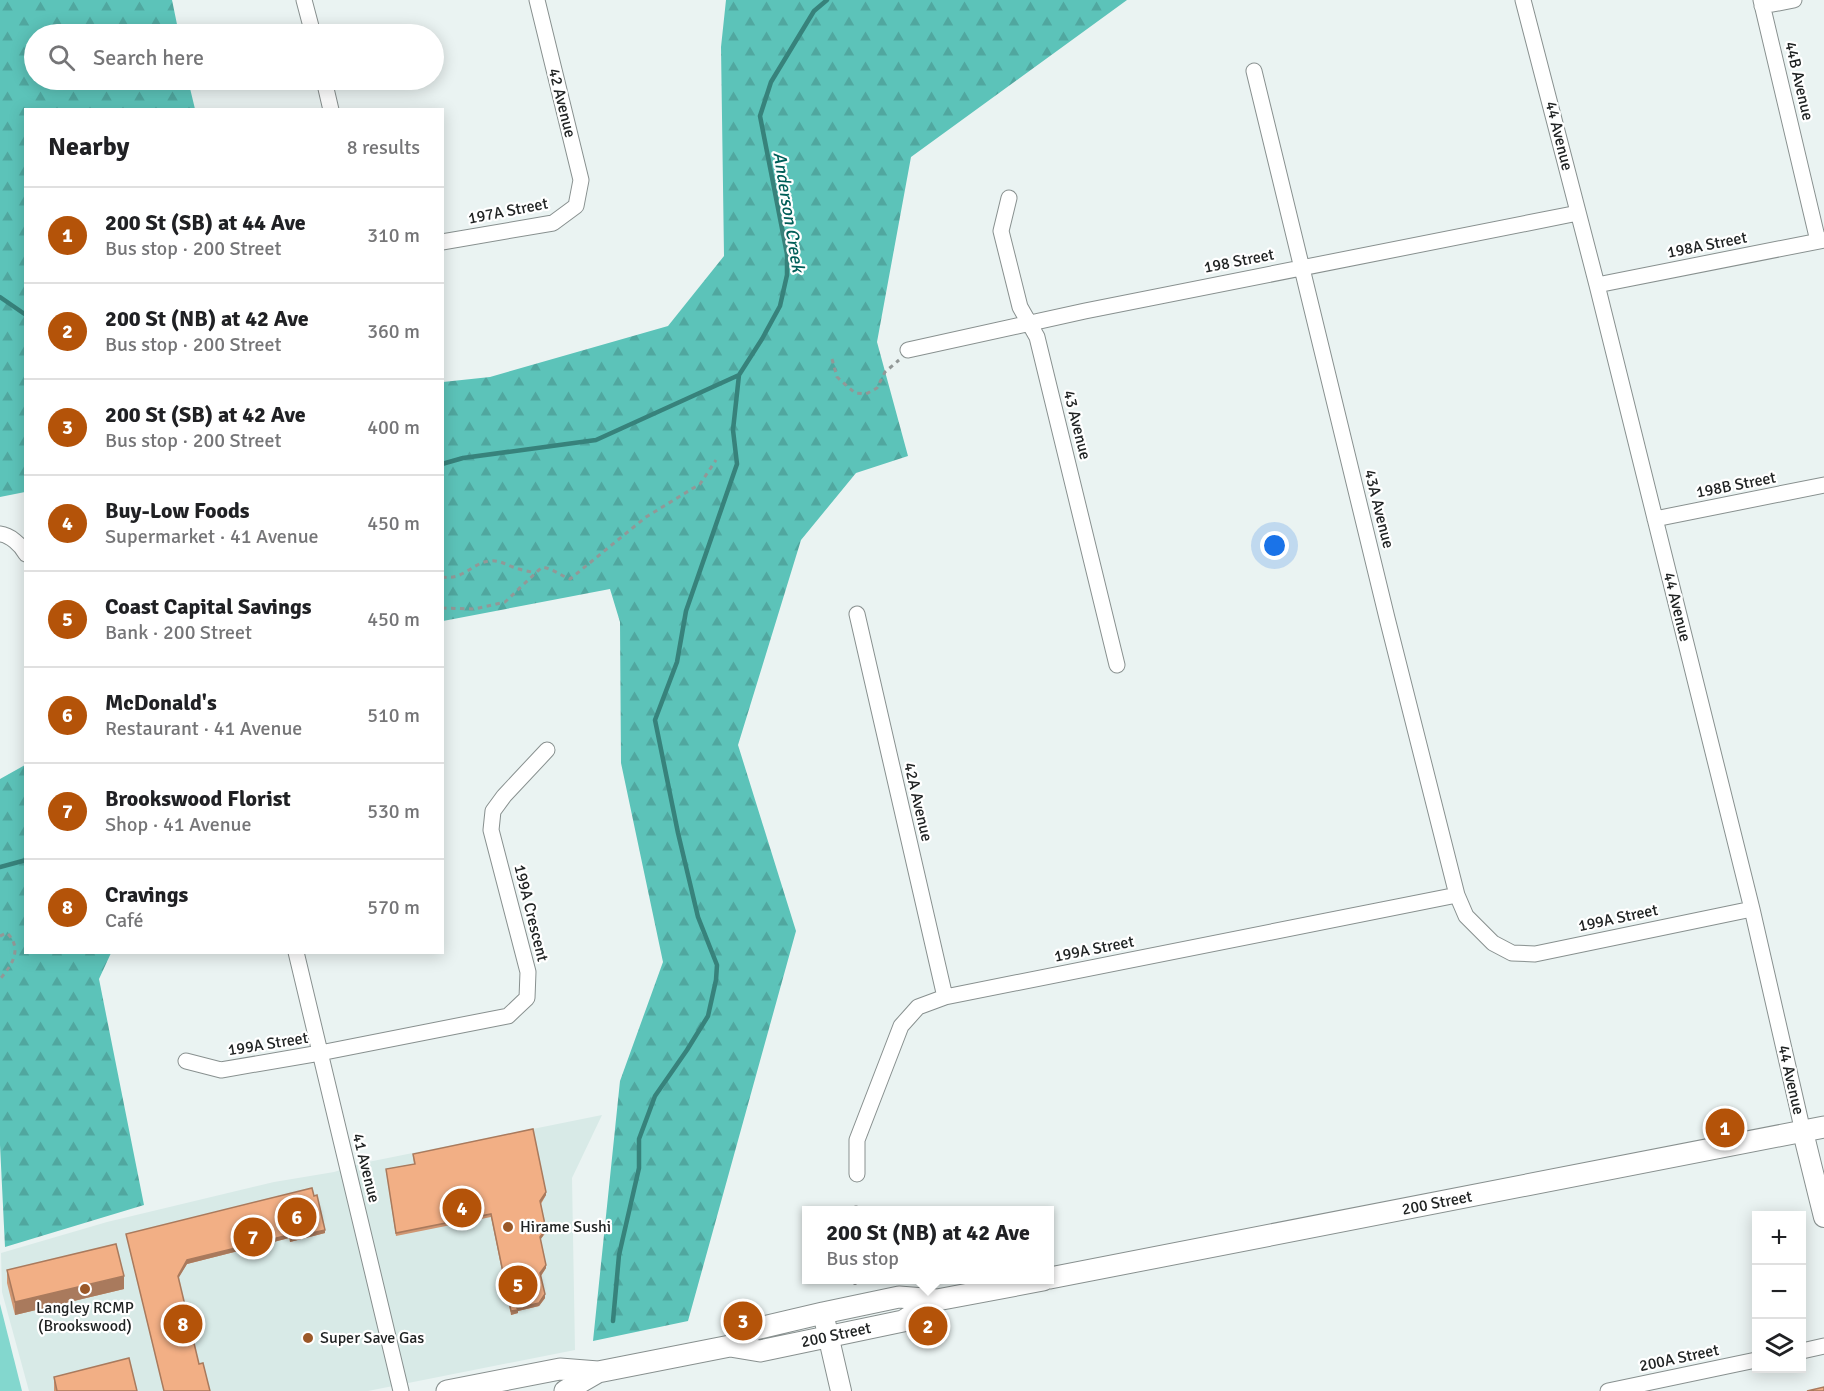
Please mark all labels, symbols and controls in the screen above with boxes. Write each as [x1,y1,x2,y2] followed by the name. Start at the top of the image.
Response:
[24,24,444,90] search box
[1780,40,1818,122] street label: 44B Avenue
[45,41,78,74] icon: search
[93,44,204,71] text: Search here
[544,66,580,140] street label: 42 Avenue
[1541,99,1577,173] street label: 44 Avenue
[48,131,129,163] text: Nearby
[347,135,420,160] text: 8 results
[769,150,810,276] water label: Anderson Creek
[466,193,550,229] street label: 197A Street
[105,209,306,236] text: 200 St (SB) at 44 Ave
[62,223,73,248] text: 1
[367,223,420,248] text: 310 m
[1665,227,1749,263] street label: 198A Street
[105,236,282,261] text: Bus stop · 200 Street
[1202,244,1276,278] street label: 198 Street
[105,305,309,332] text: 200 St (NB) at 42 Ave
[62,319,73,344] text: 2
[367,319,420,344] text: 360 m
[105,332,282,357] text: Bus stop · 200 Street
[1059,388,1095,462] street label: 43 Avenue
[105,401,306,428] text: 200 St (SB) at 42 Ave
[62,415,73,440] text: 3
[367,415,420,440] text: 400 m
[105,428,282,453] text: Bus stop · 200 Street
[1360,467,1398,551] street label: 43A Avenue
[1694,467,1778,503] street label: 198B Street
[105,497,250,524] text: Buy-Low Foods
[62,511,73,536] text: 4
[367,511,420,536] text: 450 m
[105,524,319,549] text: Supermarket · 41 Avenue
[1260,531,1289,560] your location
[1659,570,1695,644] street label: 44 Avenue
[105,593,311,620] text: Coast Capital Savings
[62,607,73,632] text: 5
[367,607,420,632] text: 450 m
[105,620,252,645] text: Bank · 200 Street
[105,689,217,716] text: McDonald's
[62,703,73,728] text: 6
[367,703,420,728] text: 510 m
[105,716,302,741] text: Restaurant · 41 Avenue
[899,760,937,844] street label: 42A Avenue
[105,785,291,812] text: Brookswood Florist
[62,799,73,824] text: 7
[367,799,420,824] text: 530 m
[105,812,251,837] text: Shop · 41 Avenue
[509,862,553,964] street label: 199A Crescent
[105,881,188,908] text: Cravings
[62,895,73,920] text: 8
[367,895,420,920] text: 570 m
[1576,900,1660,936] street label: 199A Street
[105,908,144,933] text: Café
[1052,931,1136,967] street label: 199A Street
[226,1028,310,1060] street label: 199A Street
[1773,1043,1809,1117] street label: 44 Avenue
[1706,1106,1744,1150] pin: 1
[348,1131,384,1205] street label: 41 Avenue
[442,1186,482,1230] pin: 4
[1400,1186,1474,1220] street label: 200 Street
[278,1194,316,1240] pin: 6
[802,1206,1054,1284] popup
[1752,1211,1806,1373] map controls
[1752,1211,1806,1265] button: +
[234,1214,272,1260] pin: 7
[520,1217,611,1237] place label: Hirame Sushi
[826,1219,1030,1246] text: 200 St (NB) at 42 Ave
[501,1220,515,1234] marker: Hirame Sushi
[826,1246,899,1271] text: Bus stop
[498,1262,538,1308] pin: 5
[1752,1265,1806,1319] button: −
[78,1282,92,1296] marker: Langley RCMP (Brookswood)
[36,1298,134,1336] place label: Langley RCMP (Brookswood)
[724,1298,762,1344] pin: 3
[164,1302,202,1346] pin: 8
[908,1304,948,1348] pin: 2
[799,1318,873,1352] street label: 200 Street
[1752,1319,1806,1373] button: layers
[320,1328,424,1348] place label: Super Save Gas
[301,1331,315,1345] marker: Super Save Gas
[1637,1340,1721,1376] street label: 200A Street

